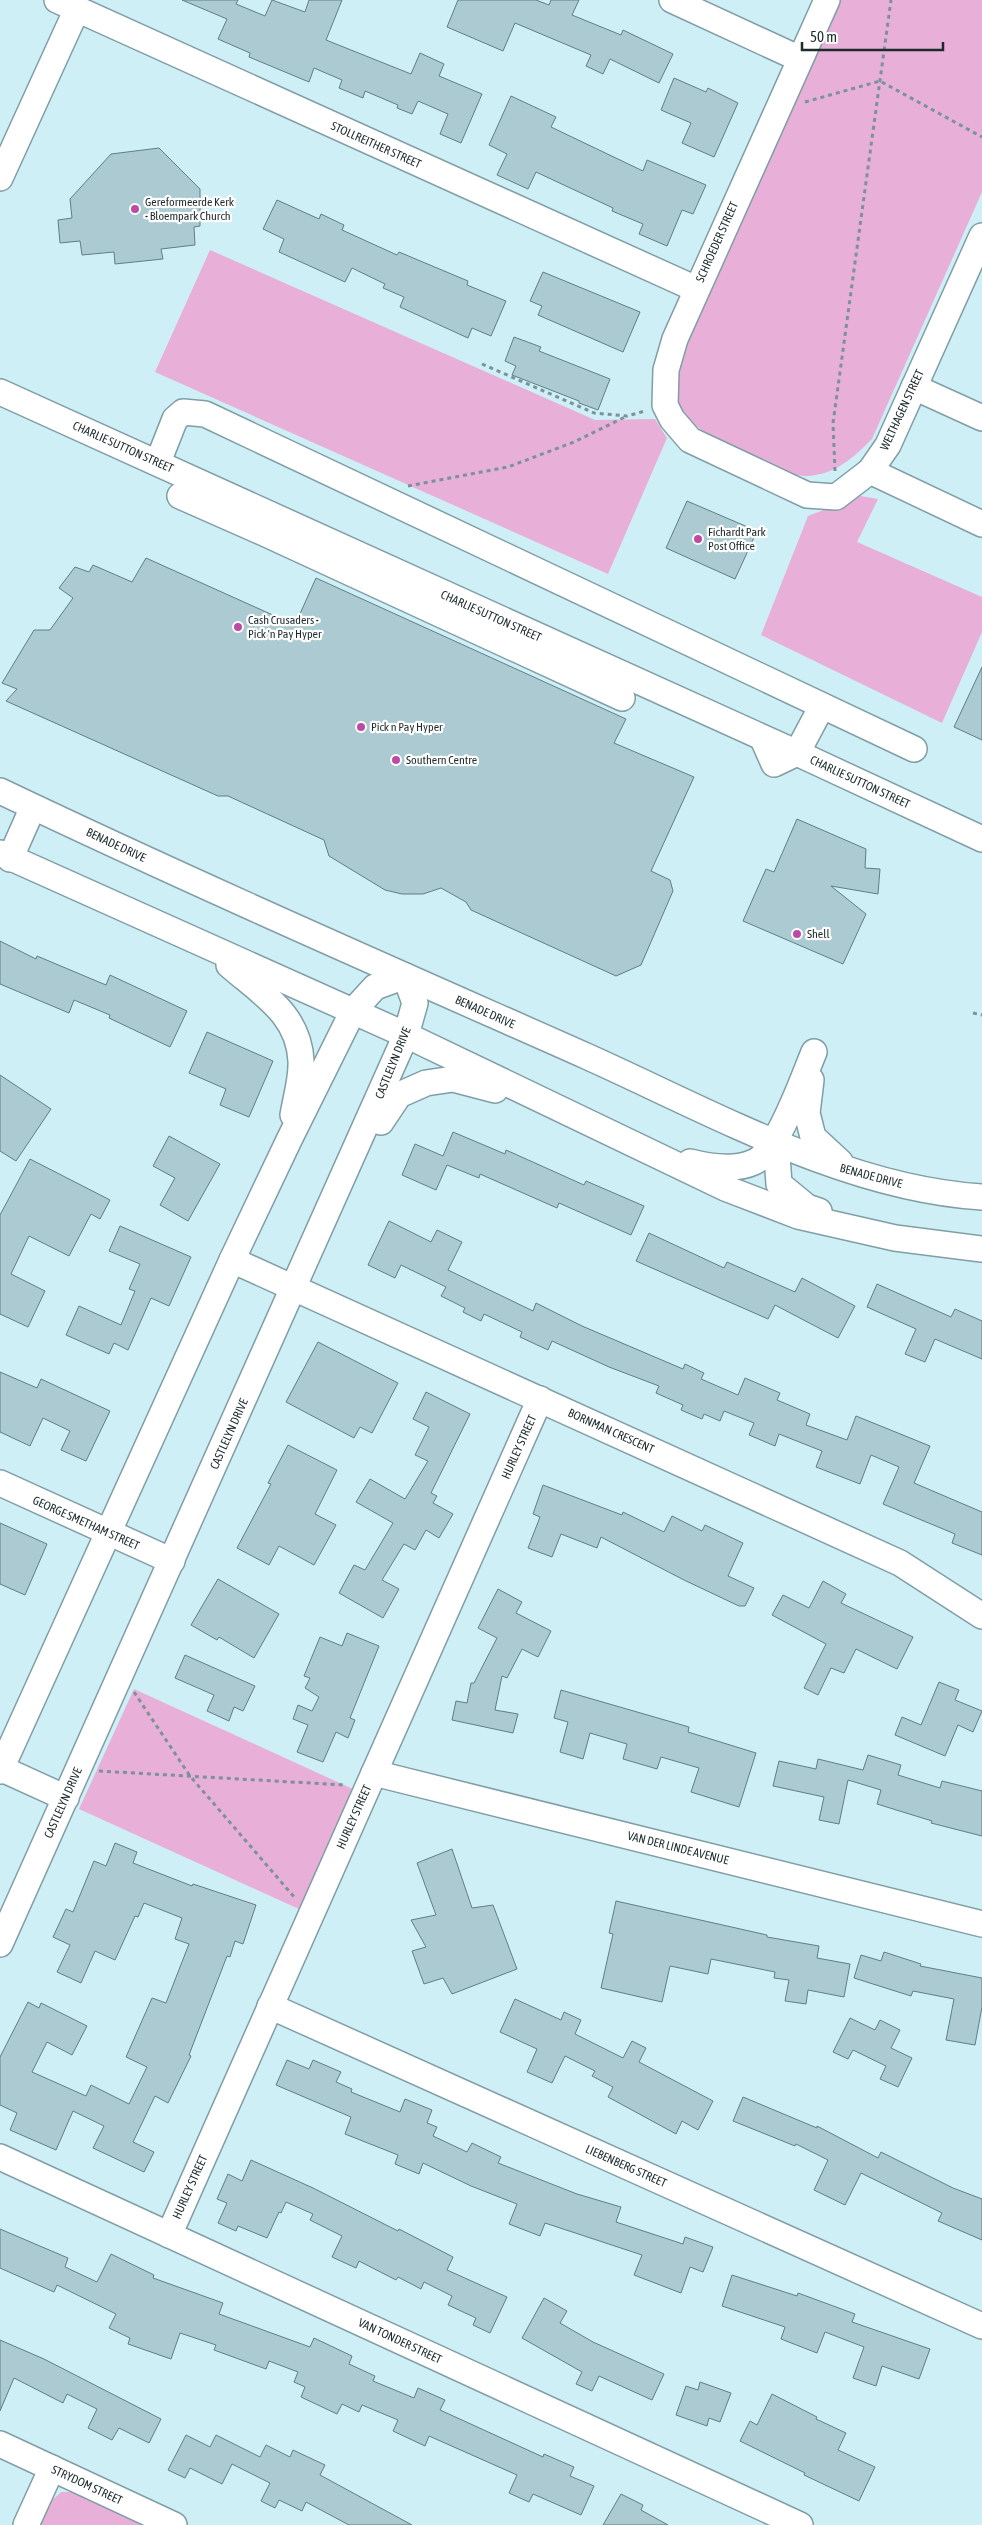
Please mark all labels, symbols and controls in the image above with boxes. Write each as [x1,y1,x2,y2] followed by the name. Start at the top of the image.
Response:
[802,20,943,52] scale bar
[810,28,837,45] text: 50 m
[329,119,424,171] street label: STOLLREITHER STREET
[145,195,235,223] place label: Gereformeerde Kerk - Bloempark Church
[693,199,741,284] street label: SCHROEDER STREET
[129,203,141,215] marker: Gereformeerde Kerk - Bloempark Church
[877,367,927,453] street label: WELTHAGEN STREET
[71,419,176,476] street label: CHARLIE SUTTON STREET
[708,525,767,553] place label: Fichardt Park Post Office
[692,533,704,545] marker: Fichardt Park Post Office
[439,588,544,645] street label: CHARLIE SUTTON STREET
[248,613,322,641] place label: Cash Crusaders - Pick 'n Pay Hyper
[232,621,244,633] marker: Cash Crusaders - Pick 'n Pay Hyper
[371,720,443,734] place label: Pick n Pay Hyper
[355,721,367,733] marker: Pick n Pay Hyper
[406,753,477,767] place label: Southern Centre
[808,753,913,812] street label: CHARLIE SUTTON STREET
[390,754,402,766] marker: Southern Centre
[84,825,148,865] street label: BENADE DRIVE
[807,927,830,941] place label: Shell
[791,928,803,940] marker: Shell
[453,993,517,1031] street label: BENADE DRIVE
[372,1025,414,1101] street label: CASTLELYN DRIVE
[838,1161,904,1191] street label: BENADE DRIVE
[207,1396,251,1472] street label: CASTLELYN DRIVE
[566,1406,657,1457] street label: BORNMAN CRESCENT
[499,1412,540,1481] street label: HURLEY STREET
[30,1493,142,1553] street label: GEORGE SMETHAM STREET
[41,1765,85,1841] street label: CASTLELYN DRIVE
[334,1782,375,1851] street label: HURLEY STREET
[626,1829,730,1867] street label: VAN DER LINDE AVENUE
[583,2142,669,2190] street label: LIEBENBERG STREET
[170,2152,211,2221] street label: HURLEY STREET
[356,2316,445,2367] street label: VAN TONDER STREET
[49,2462,125,2508] street label: STRYDOM STREET

